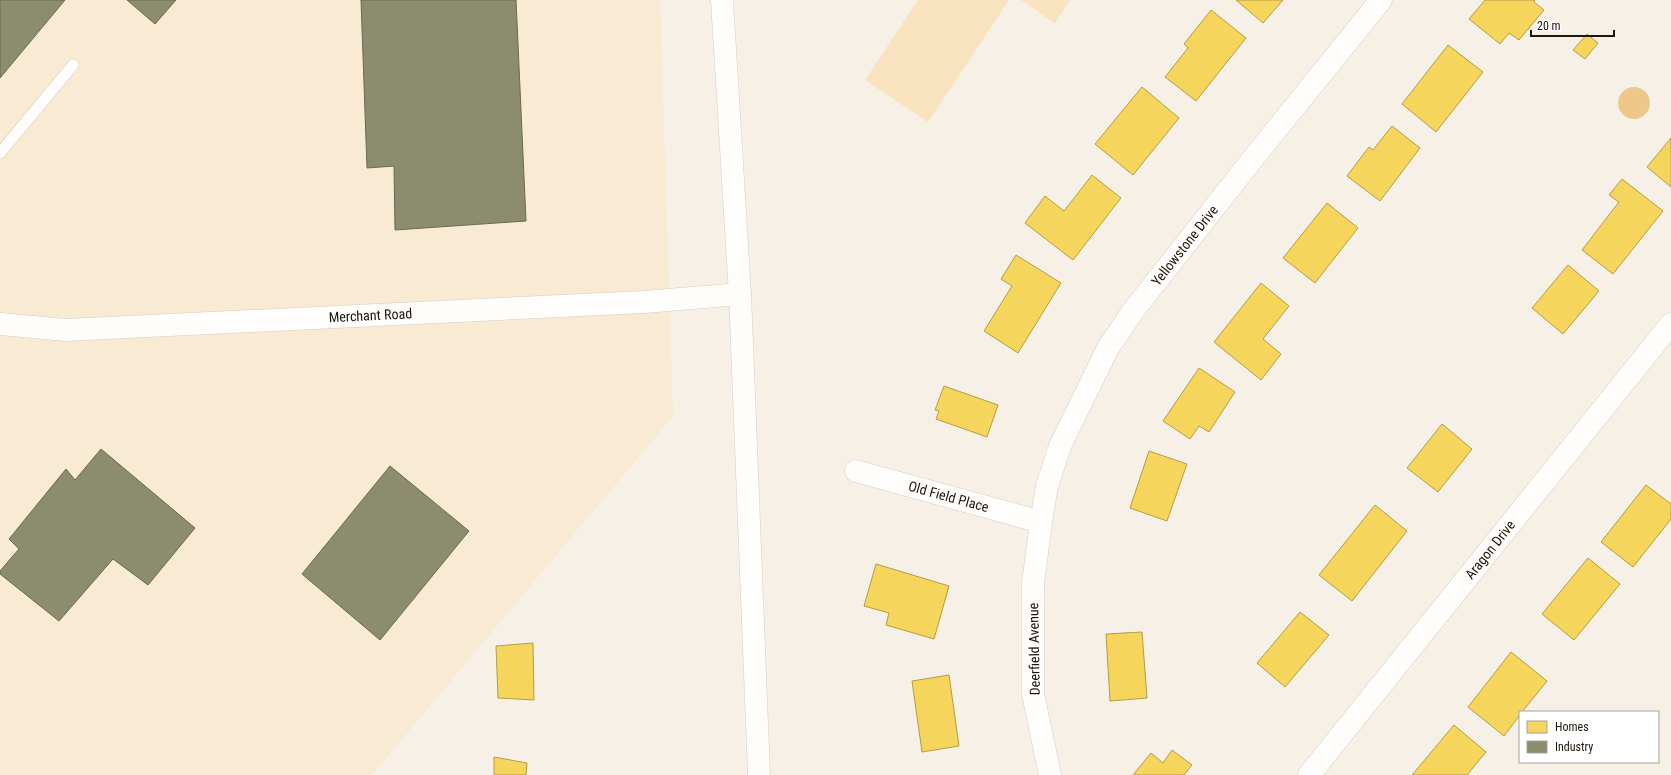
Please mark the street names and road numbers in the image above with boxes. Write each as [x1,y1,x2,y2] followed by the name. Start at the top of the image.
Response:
[1148,202,1221,289] street label: Yellowstone Drive
[328,305,412,325] street label: Merchant Road
[907,478,991,515] street label: Old Field Place
[1462,517,1519,582] street label: Aragon Drive
[1025,602,1043,695] street label: Deerfield Avenue

